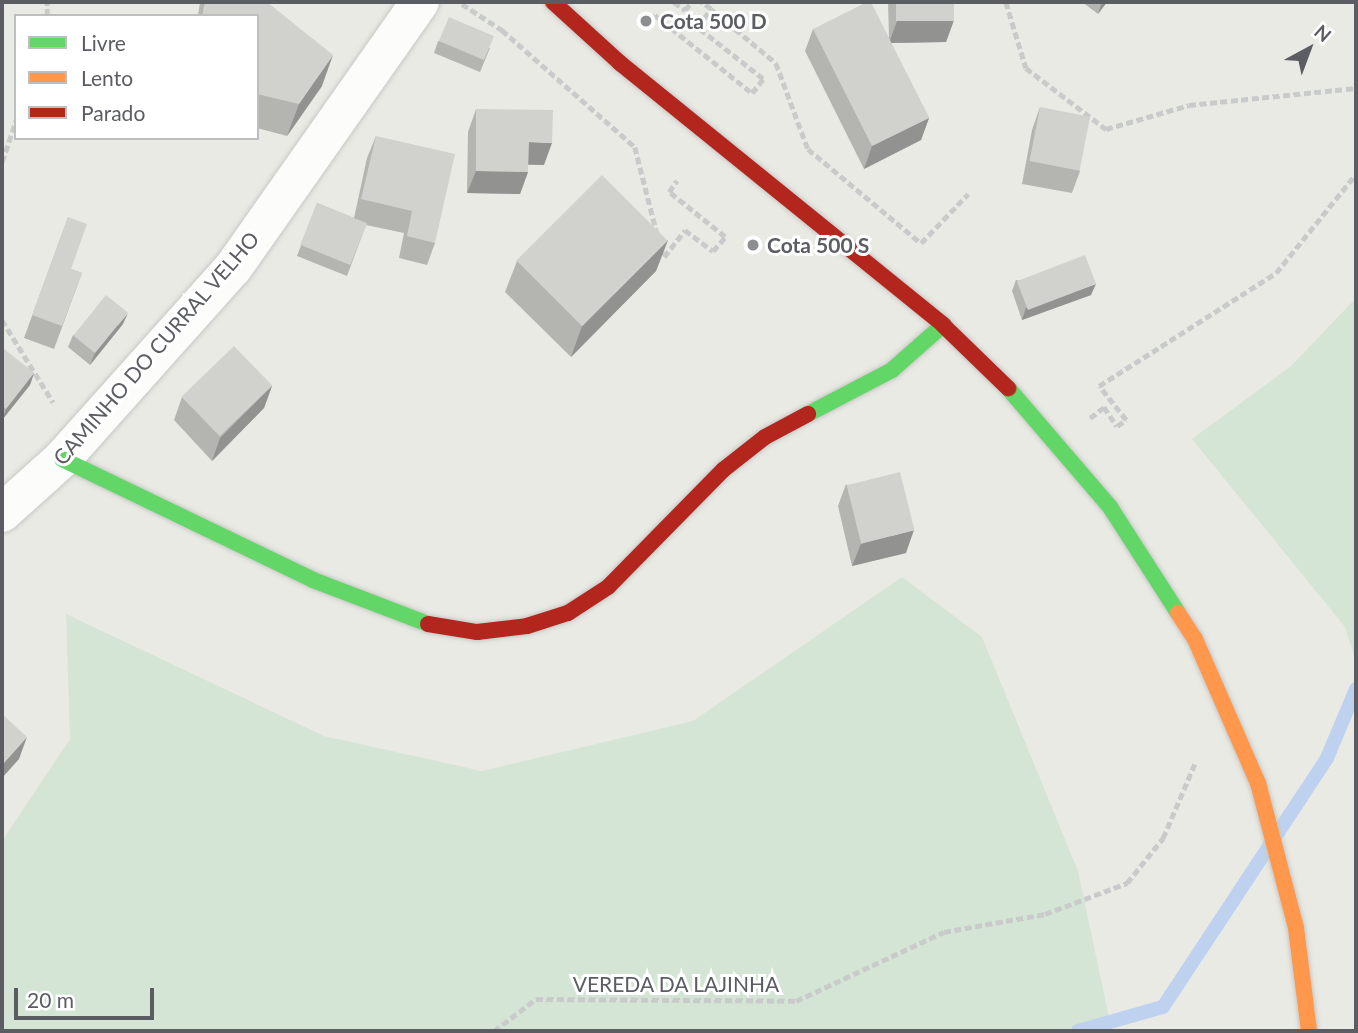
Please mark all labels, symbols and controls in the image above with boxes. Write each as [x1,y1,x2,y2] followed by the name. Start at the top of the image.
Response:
[660,8,767,34] place label: Cota 500 D
[638,13,654,29] marker: Cota 500 D
[14,14,259,140] legend
[1274,14,1344,84] north arrow
[1310,19,1336,46] text: N
[81,30,126,55] text: Livre
[81,65,133,90] text: Lento
[81,100,145,125] text: Parado
[47,226,265,470] street label: CAMINHO DO CURRAL VELHO
[767,232,869,258] place label: Cota 500 S
[745,237,761,253] marker: Cota 500 S
[572,971,780,997] street label: VEREDA DA LAJINHA
[18,974,158,1018] scale bar
[27,987,74,1012] text: 20 m

